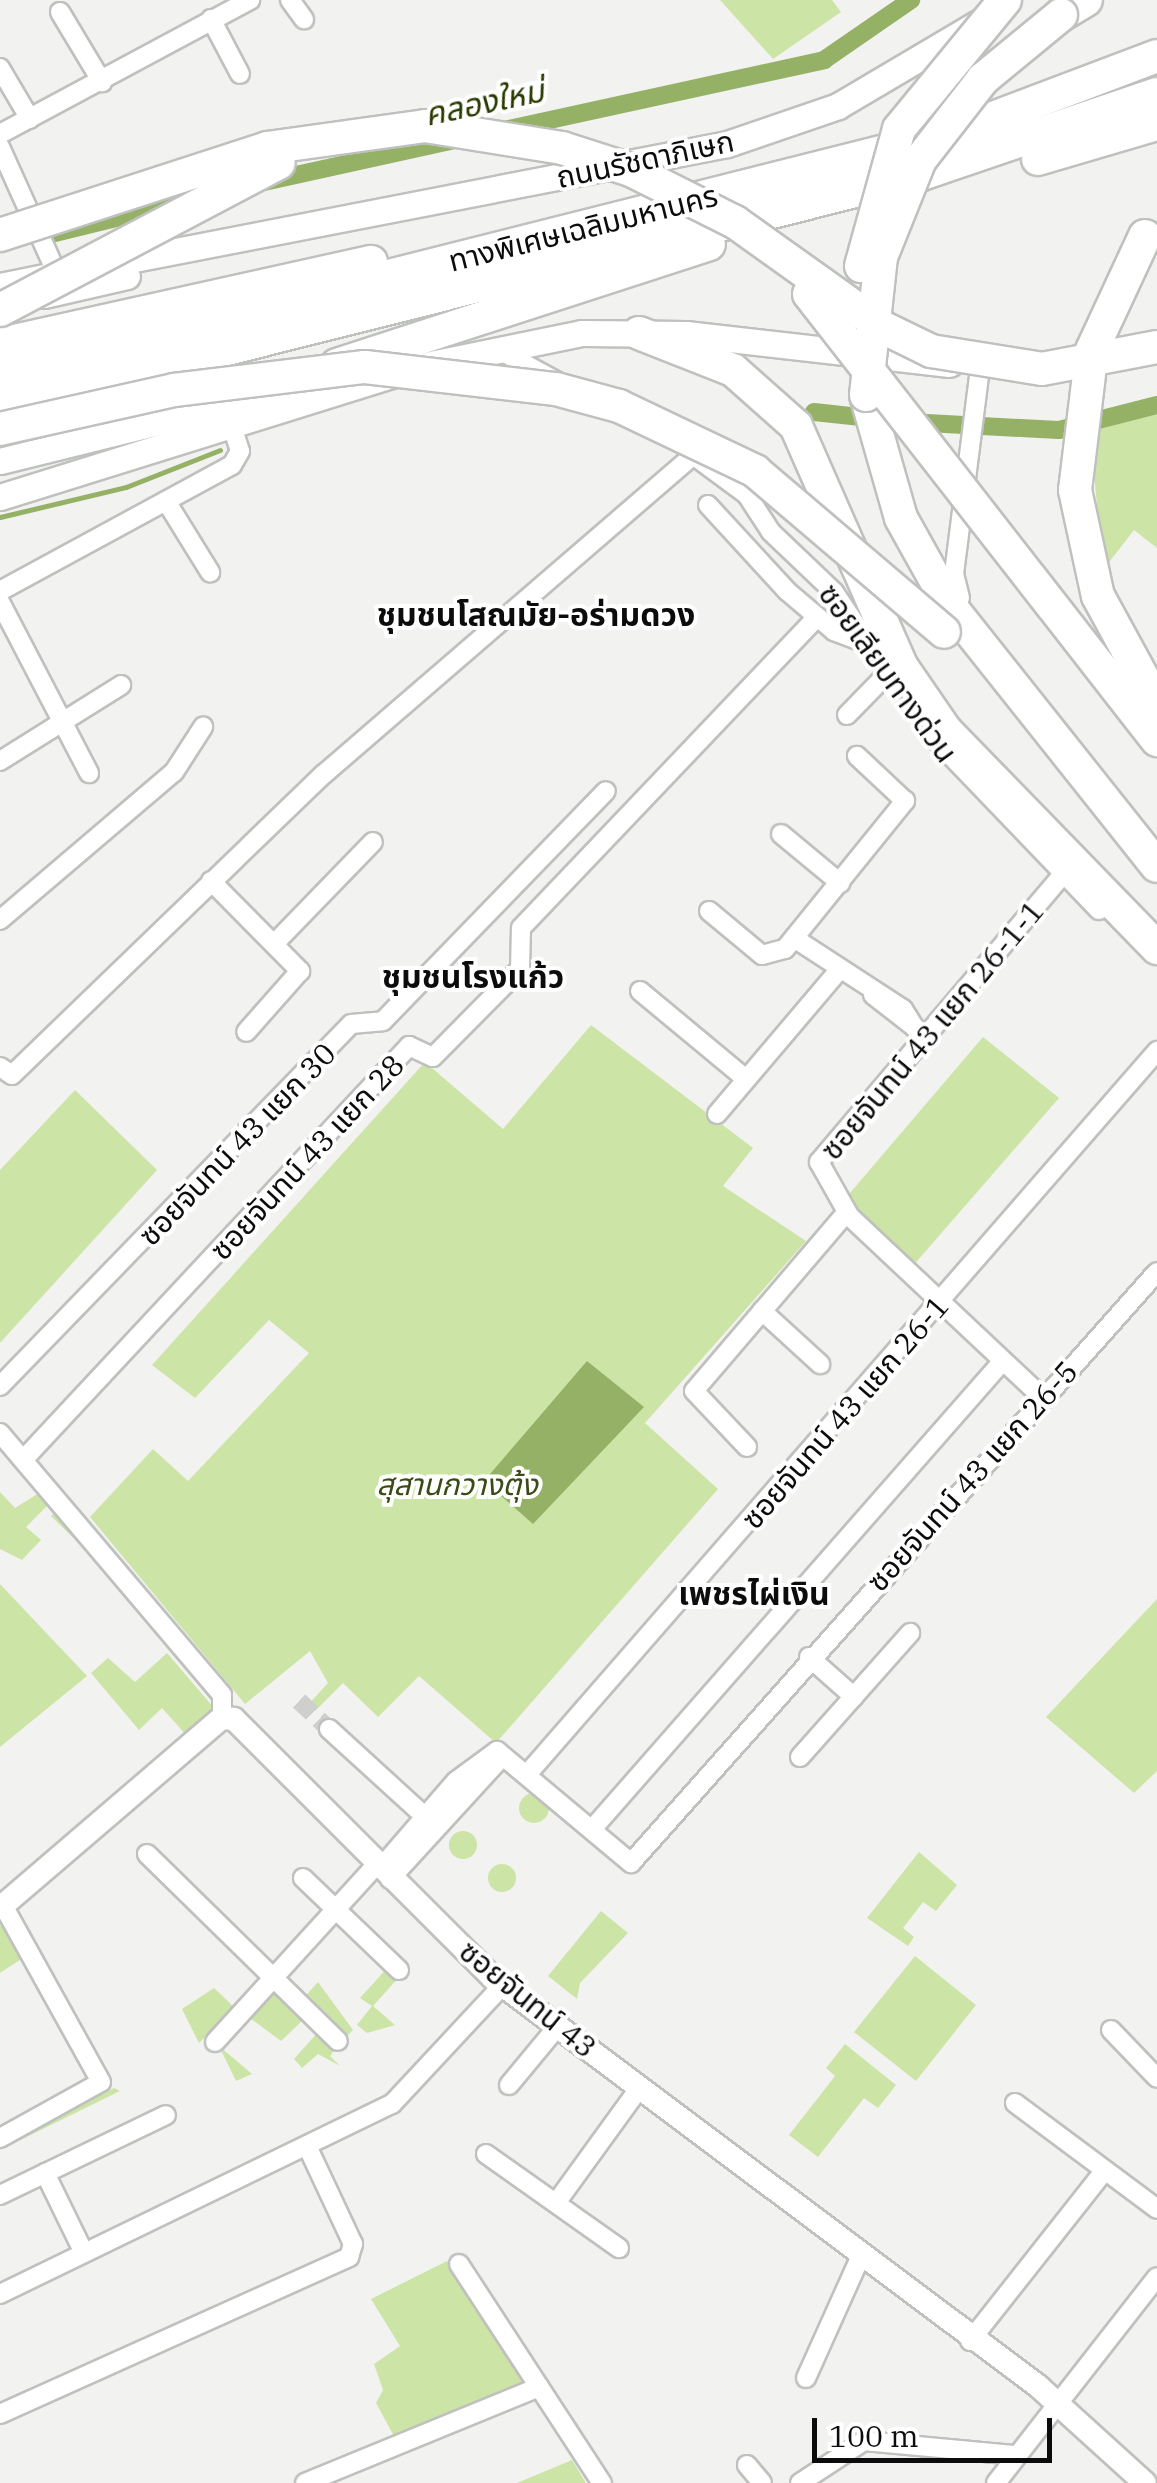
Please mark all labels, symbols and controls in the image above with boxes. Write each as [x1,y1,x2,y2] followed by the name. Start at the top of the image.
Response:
[421,71,547,133] water label: คลองใหม่
[553,123,737,195] street label: ถนนรัชดาภิเษก
[445,177,721,279] street label: ทางพิเศษเฉลิมมหานคร
[811,577,965,769] street label: ซอยเลียบทางด่วน
[377,595,695,633] district label: ชุมชนโสณมัย-อร่ามดวง
[813,893,1051,1167] street label: ซอยจันทน์ 43 แยก 26-1-1
[382,957,564,995] district label: ชุมชนโรงแก้ว
[131,1035,343,1253] street label: ซอยจันทน์ 43 แยก 30
[203,1047,411,1267] street label: ซอยจันทน์ 43 แยก 28
[734,1288,956,1536] street label: ซอยจันทน์ 43 แยก 26-1
[859,1353,1085,1599] street label: ซอยจันทน์ 43 แยก 26-5
[376,1466,538,1502] park label: สุสานกวางตุ้ง
[678,1574,830,1612] district label: เพชรไผ่เงิน
[452,1933,604,2065] street label: ซอยจันทน์ 43
[817,2398,1057,2460] scale bar
[829,2416,919,2455] text: 100 m

